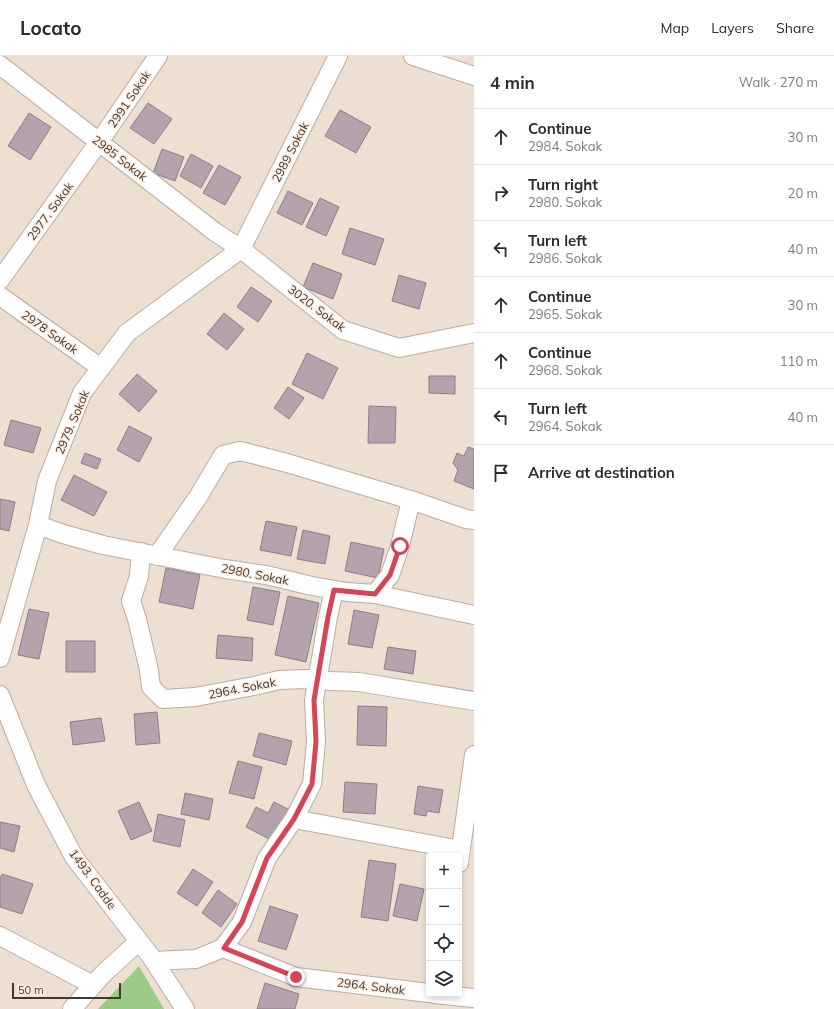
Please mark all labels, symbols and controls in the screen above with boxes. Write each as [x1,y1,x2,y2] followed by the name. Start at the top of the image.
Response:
[20,16,81,40] text: Locato
[660,19,689,37] text: Map
[711,19,754,37] text: Layers
[776,19,814,37] text: Share
[104,67,154,130] street label: 2991 Sokak
[490,72,535,93] text: 4 min
[739,74,818,90] text: Walk · 270 m
[268,119,312,185] street label: 2989 Sokak
[528,119,591,138] text: Continue
[490,126,512,148] icon: ahead
[788,129,818,145] text: 30 m
[89,132,151,185] street label: 2985 Sokak
[528,138,602,154] text: 2984. Sokak
[528,175,598,194] text: Turn right
[24,178,77,243] street label: 2977. Sokak
[490,182,512,204] icon: right
[788,185,818,201] text: 20 m
[528,194,602,210] text: 2980. Sokak
[528,231,587,250] text: Turn left
[490,238,512,260] icon: left
[788,241,818,257] text: 40 m
[528,250,602,266] text: 2986. Sokak
[285,281,350,335] street label: 3020. Sokak
[528,287,591,306] text: Continue
[490,294,512,316] icon: ahead
[788,297,818,313] text: 30 m
[528,306,602,322] text: 2965. Sokak
[19,307,82,357] street label: 2978 Sokak
[528,343,591,362] text: Continue
[490,350,512,372] icon: ahead
[780,353,818,369] text: 110 m
[528,362,602,378] text: 2968. Sokak
[52,387,93,456] street label: 2979. Sokak
[528,399,587,418] text: Turn left
[490,406,512,428] icon: left
[788,409,818,425] text: 40 m
[528,418,602,434] text: 2964. Sokak
[490,462,512,484] icon: arrive
[528,463,675,482] text: Arrive at destination
[391,537,409,555] route start
[220,560,291,588] street label: 2980. Sokak
[207,674,278,702] street label: 2964. Sokak
[66,846,120,912] street label: 1493. Cadde
[426,853,462,997] map controls
[426,853,462,889] button: +
[426,889,462,925] button: −
[426,925,462,961] button: locate
[426,961,462,997] button: layers
[287,968,305,986] route end
[336,974,407,998] street label: 2964. Sokak
[12,981,121,1000] scale bar
[18,983,44,997] text: 50 m

